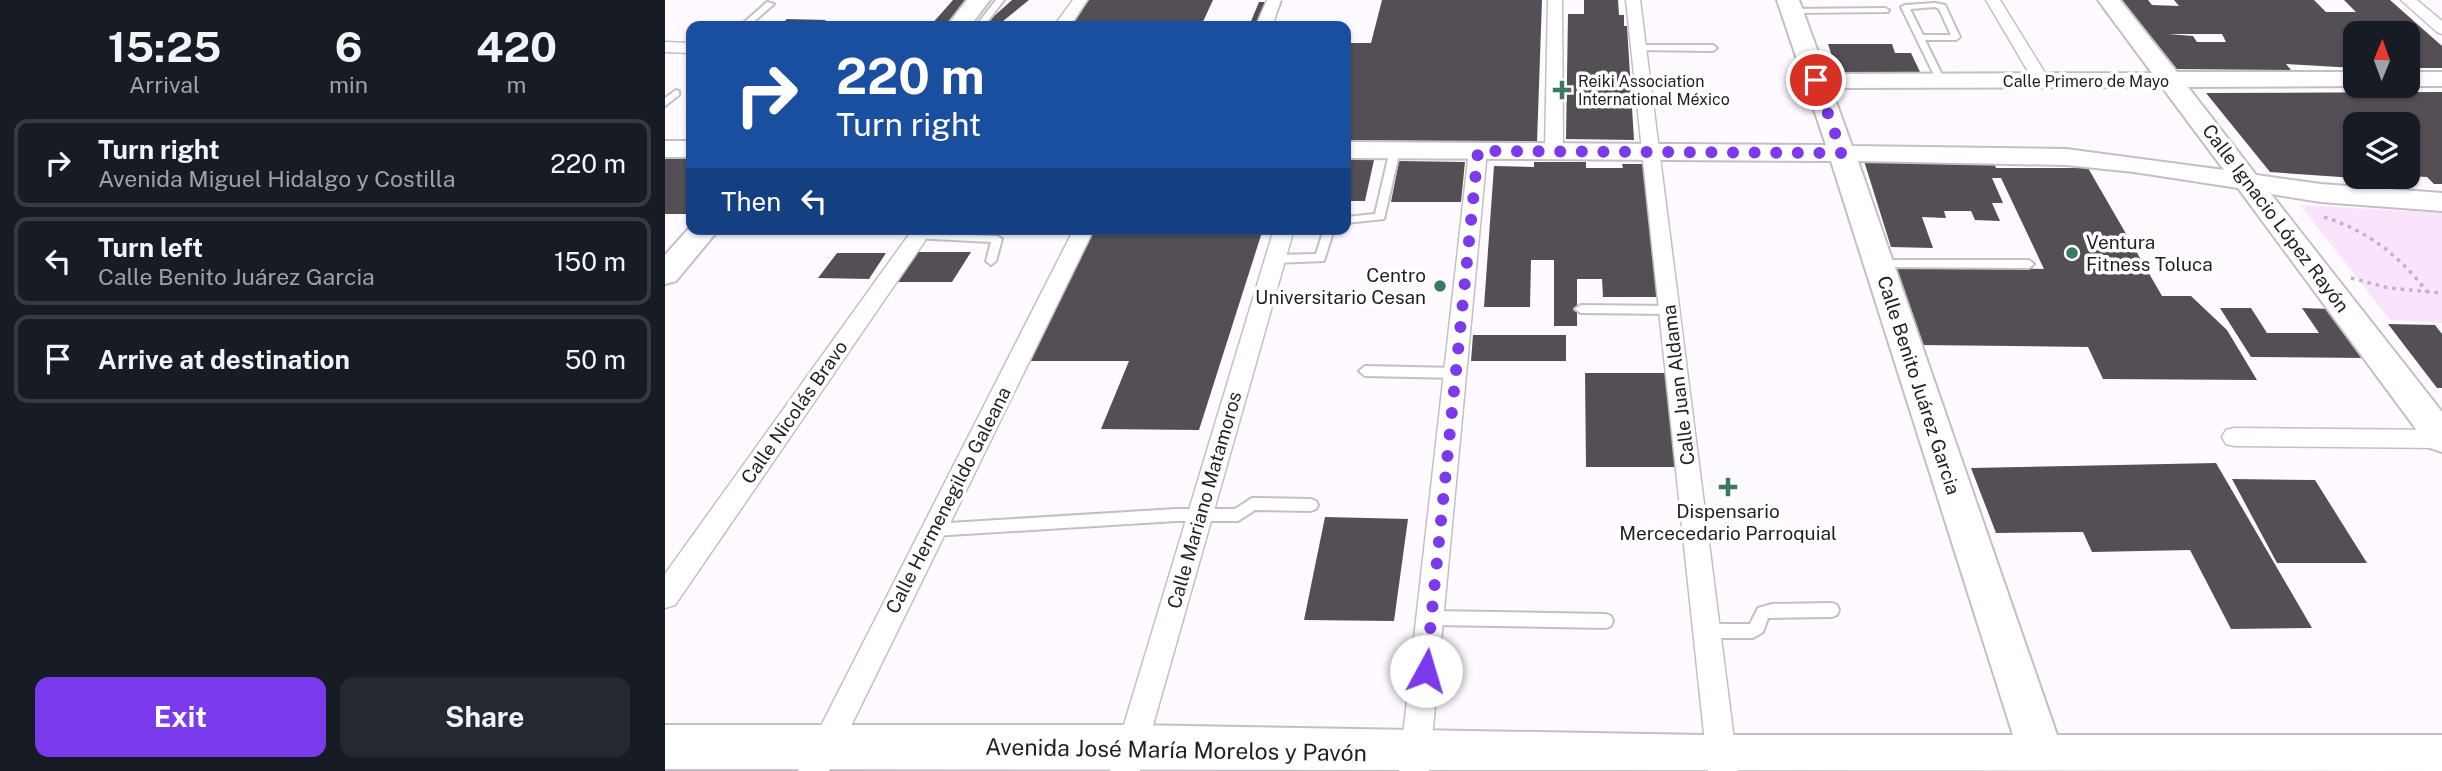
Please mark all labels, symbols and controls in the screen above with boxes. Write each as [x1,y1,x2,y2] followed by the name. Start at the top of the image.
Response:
[2343,21,2420,98] north arrow
[2343,21,2420,189] map controls
[108,22,221,71] text: 15:25
[335,22,362,71] text: 6
[476,22,557,71] text: 420
[836,47,985,105] text: 220 m
[721,49,812,140] icon: right
[1786,50,1846,110] pin
[1797,61,1835,99] icon: arrive
[129,71,200,98] text: Arrival
[329,71,368,98] text: min
[507,71,526,98] text: m
[1578,72,1730,109] place label: Reiki Association International México
[2003,72,2169,91] street label: Calle Primero de Mayo
[1552,80,1572,100] marker: Reiki Association International México
[836,106,981,143] text: Turn right
[2343,112,2420,189] button: layers
[2198,120,2354,316] street label: Calle Ignacio López Rayón
[98,134,220,165] text: Turn right
[39,144,77,182] icon: right
[550,148,626,179] text: 220 m
[98,165,455,192] text: Avenida Miguel Hidalgo y Costilla
[795,182,833,220] icon: left
[721,186,781,217] text: Then
[2086,231,2213,275] place label: Ventura Fitness Toluca
[98,232,203,263] text: Turn left
[39,242,77,280] icon: left
[2064,245,2080,261] marker: Ventura Fitness Toluca
[554,246,626,277] text: 150 m
[98,263,375,290] text: Calle Benito Juárez Garcia
[1255,264,1426,308] place label: Centro Universitario Cesan
[1873,273,1965,497] street label: Calle Benito Juárez Garcia
[1432,278,1448,294] marker: Centro Universitario Cesan
[1657,304,1699,466] street label: Calle Juan Aldama
[736,336,852,488] street label: Calle Nicolás Bravo
[39,340,77,378] icon: arrive
[98,344,350,375] text: Arrive at destination
[565,344,626,375] text: 50 m
[881,383,1015,617] street label: Calle Hermenegildo Galeana
[1162,389,1246,611] street label: Calle Mariano Matamoros
[1718,477,1738,497] marker: Dispensario Mercecedario Parroquial
[1619,500,1837,544] place label: Dispensario Mercecedario Parroquial
[1389,634,1463,708] position arrow
[35,677,326,757] button: Exit
[340,677,630,757] button: Share
[985,733,1367,766] street label: Avenida José María Morelos y Pavón

